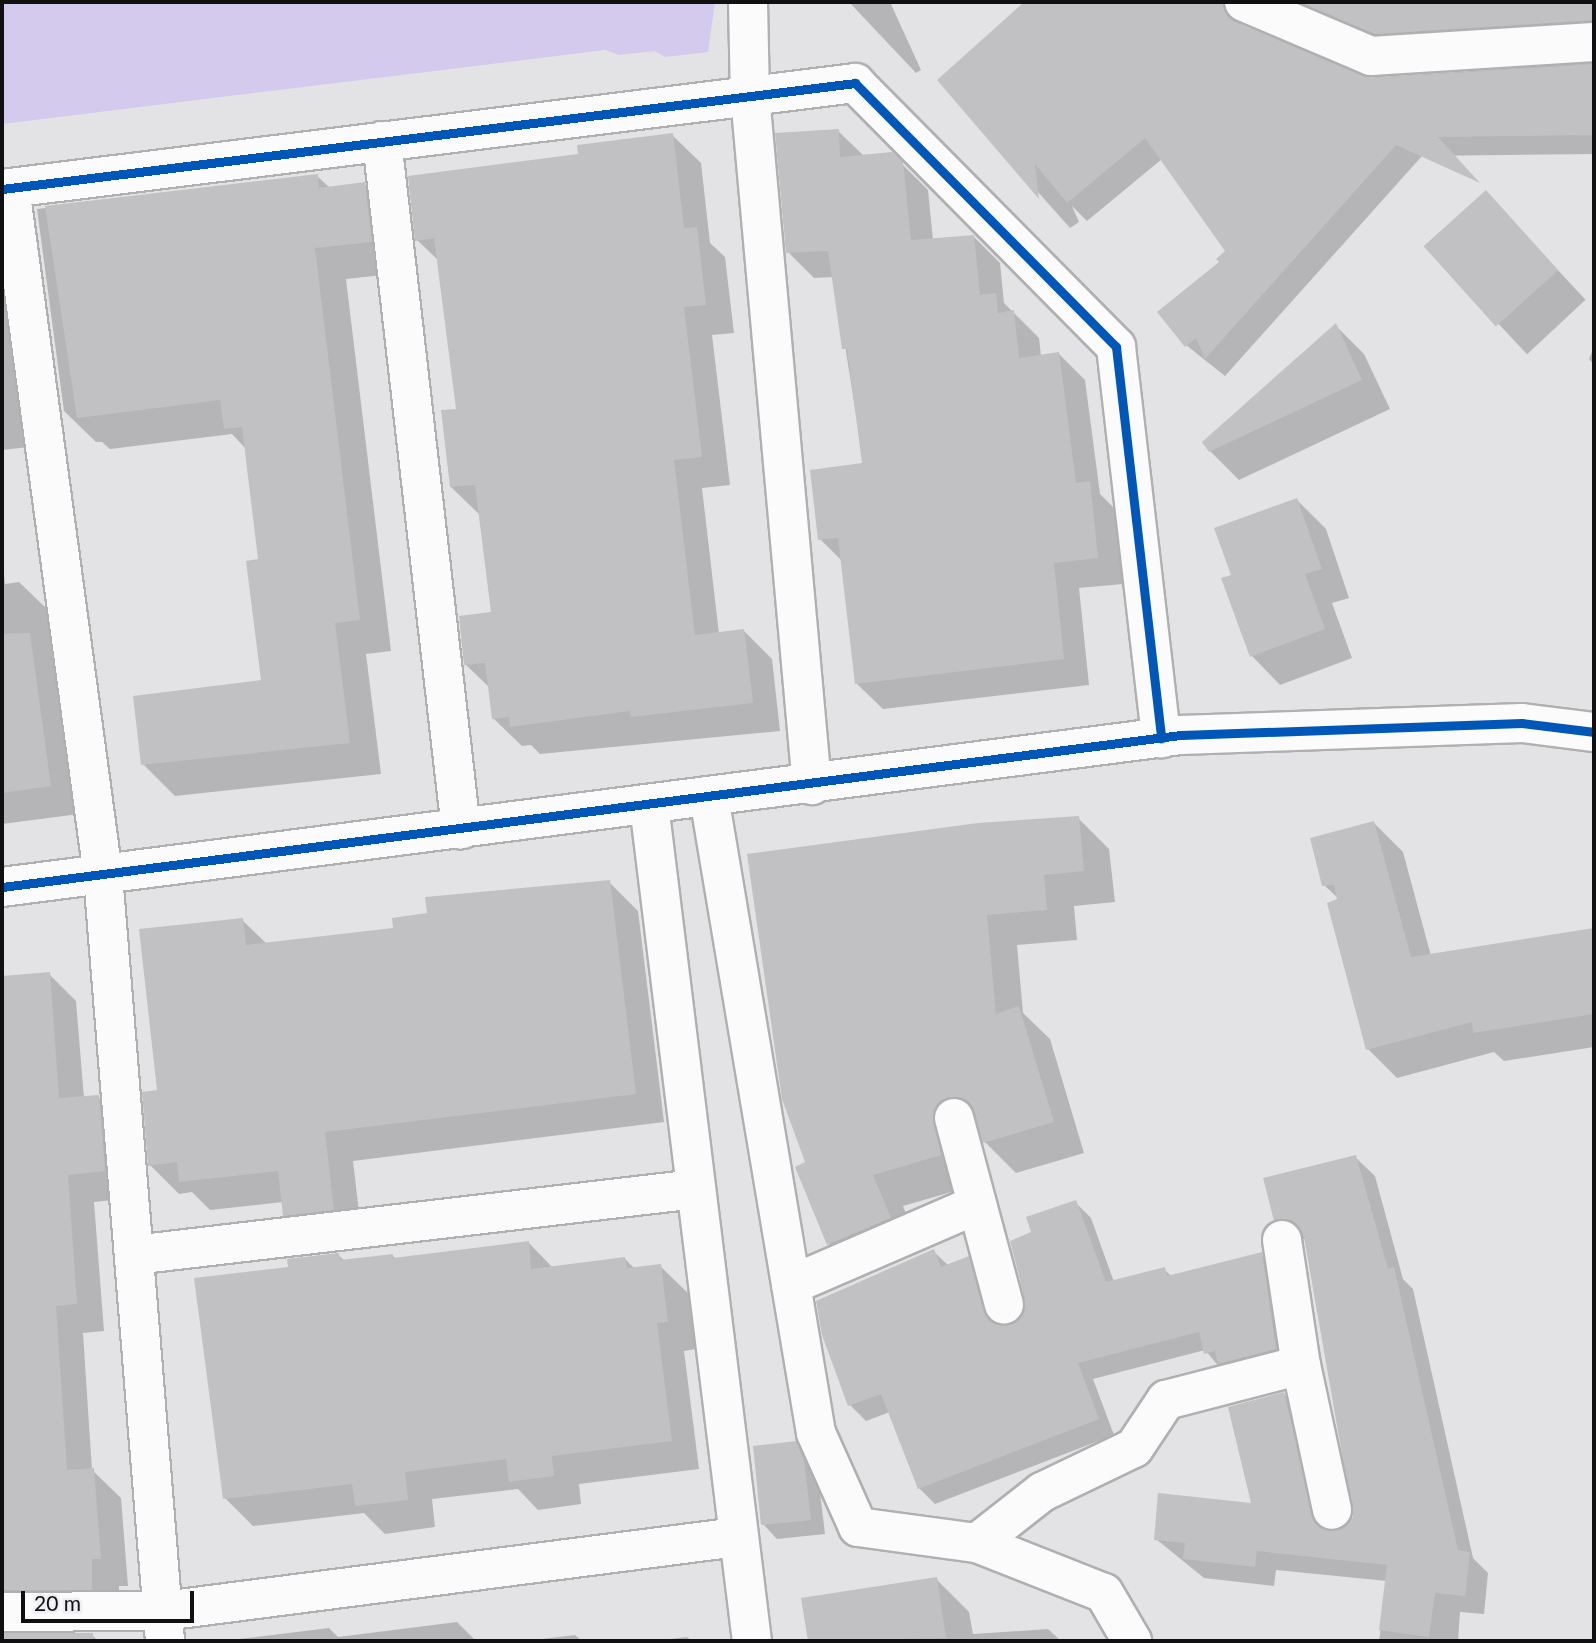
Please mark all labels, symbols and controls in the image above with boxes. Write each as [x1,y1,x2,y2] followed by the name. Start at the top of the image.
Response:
[24,1576,198,1620] scale bar
[34,1590,81,1615] text: 20 m

